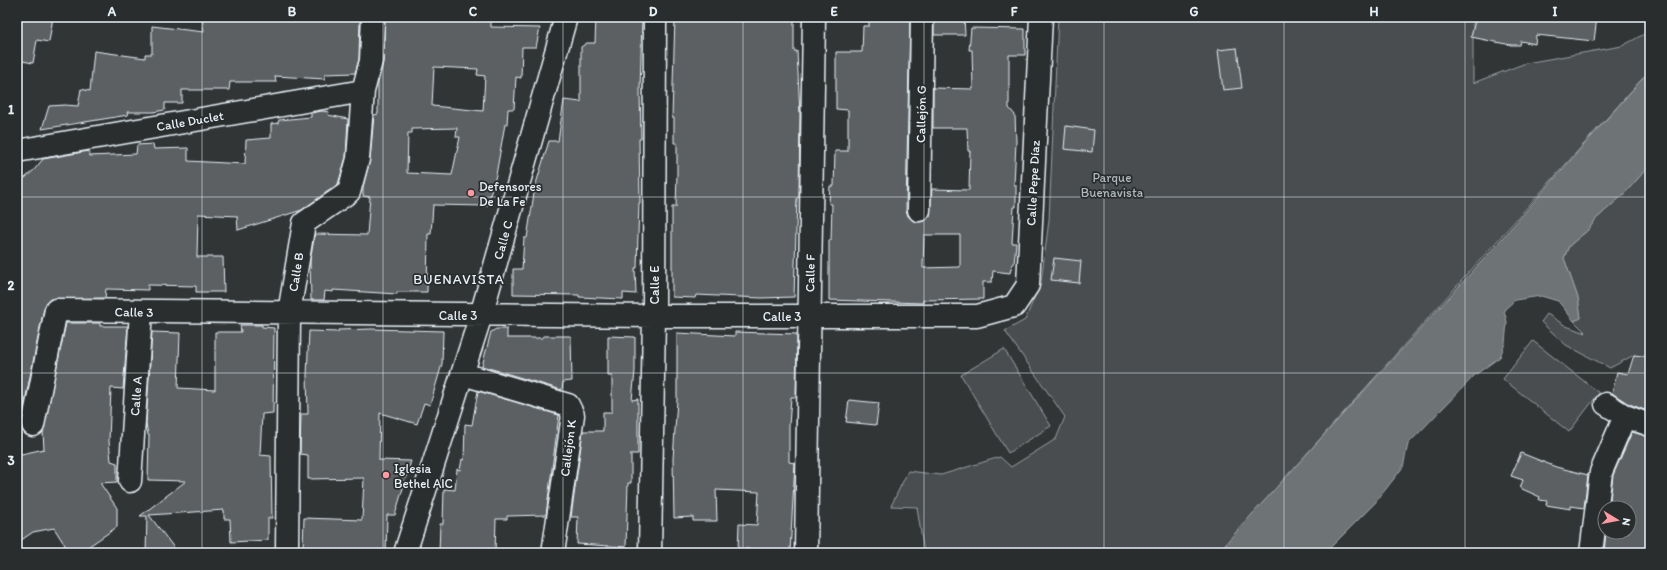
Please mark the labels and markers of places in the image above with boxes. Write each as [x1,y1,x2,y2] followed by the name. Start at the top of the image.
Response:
[479,179,542,209] place label: Defensores De La Fe
[466,188,476,198] marker: Defensores De La Fe
[394,461,453,491] place label: Iglesia Bethel AIC
[381,470,391,480] marker: Iglesia Bethel AIC

